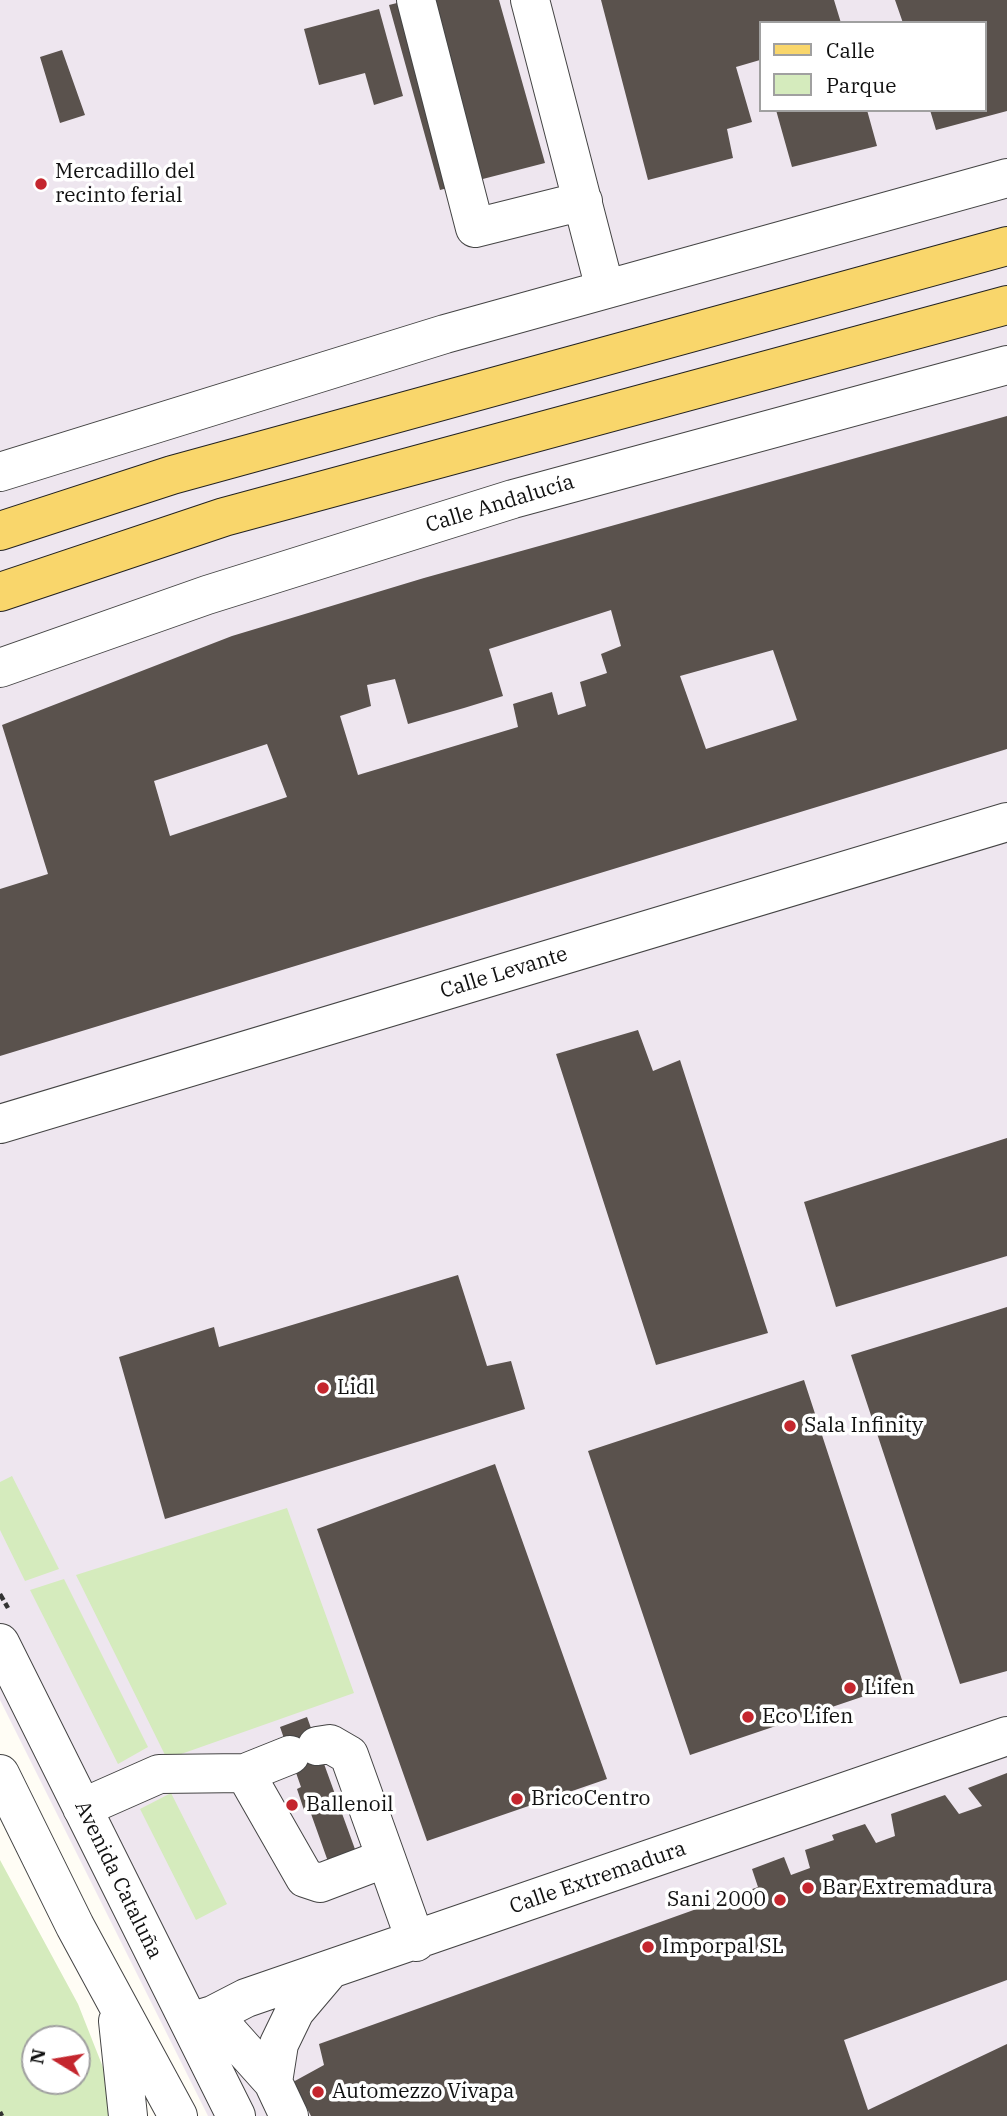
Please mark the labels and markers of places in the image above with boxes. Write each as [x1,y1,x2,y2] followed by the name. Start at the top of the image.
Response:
[55,159,195,209] place label: Mercadillo del recinto ferial
[33,176,49,192] marker: Mercadillo del recinto ferial
[337,1375,375,1401] place label: Lidl
[315,1380,331,1396] marker: Lidl
[804,1413,923,1439] place label: Sala Infinity
[782,1418,798,1434] marker: Sala Infinity
[864,1675,915,1701] place label: Lifen
[842,1680,858,1696] marker: Lifen
[762,1704,853,1730] place label: Eco Lifen
[740,1709,756,1725] marker: Eco Lifen
[531,1786,650,1812] place label: BricoCentro
[509,1791,525,1807] marker: BricoCentro
[306,1792,394,1818] place label: Ballenoil
[284,1797,300,1813] marker: Ballenoil
[822,1875,993,1901] place label: Bar Extremadura
[800,1880,816,1896] marker: Bar Extremadura
[667,1887,766,1913] place label: Sani 2000
[772,1892,788,1908] marker: Sani 2000
[662,1934,784,1960] place label: Imporpal SL
[640,1939,656,1955] marker: Imporpal SL
[332,2079,514,2105] place label: Automezzo Vivapa
[310,2084,326,2100] marker: Automezzo Vivapa

